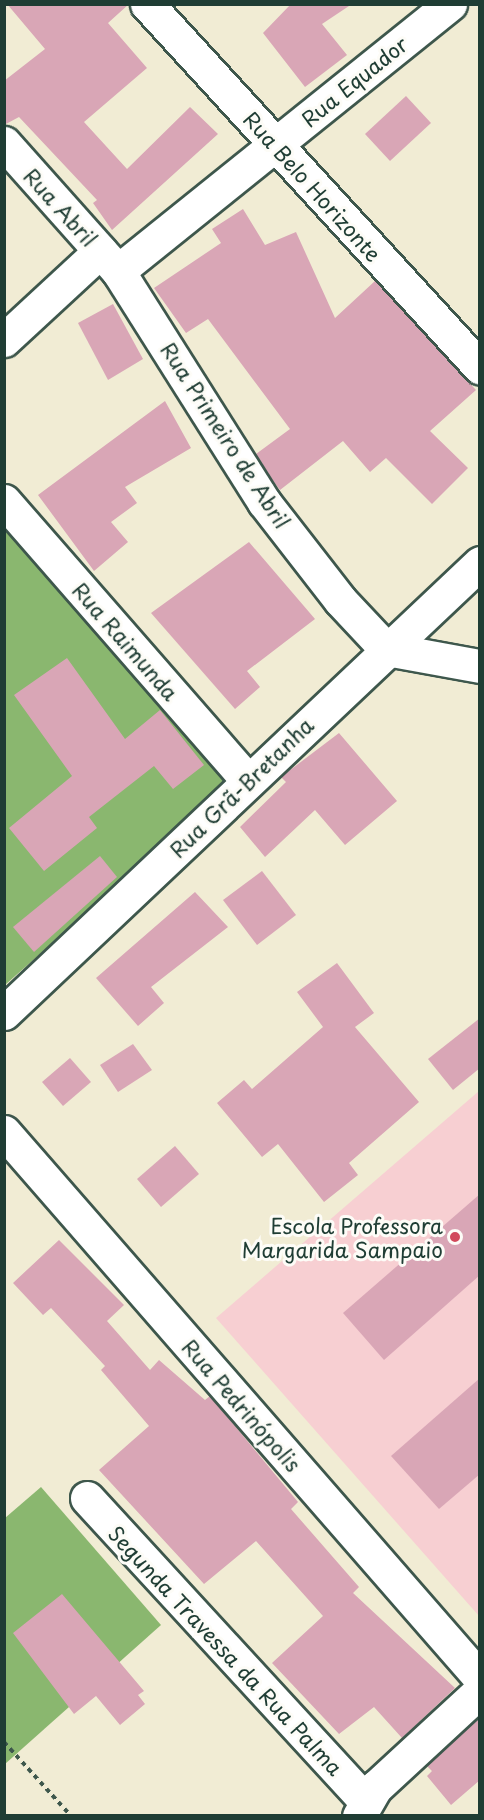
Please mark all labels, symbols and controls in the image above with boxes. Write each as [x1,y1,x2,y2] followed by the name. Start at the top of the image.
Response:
[295,30,413,132] street label: Rua Equador
[239,106,387,266] street label: Rua Belo Horizonte
[19,162,103,252] street label: Rua Abril
[156,336,296,534] street label: Rua Primeiro de Abril
[68,577,184,705] street label: Rua Raimunda
[164,712,318,862] street label: Rua Grã-Bretanha
[242,1212,443,1262] place label: Escola Professora Margarida Sampaio
[448,1230,462,1244] marker: Escola Professora Margarida Sampaio
[177,1333,307,1477] street label: Rua Pedrinópolis
[104,1520,348,1780] street label: Segunda Travessa da Rua Palma

